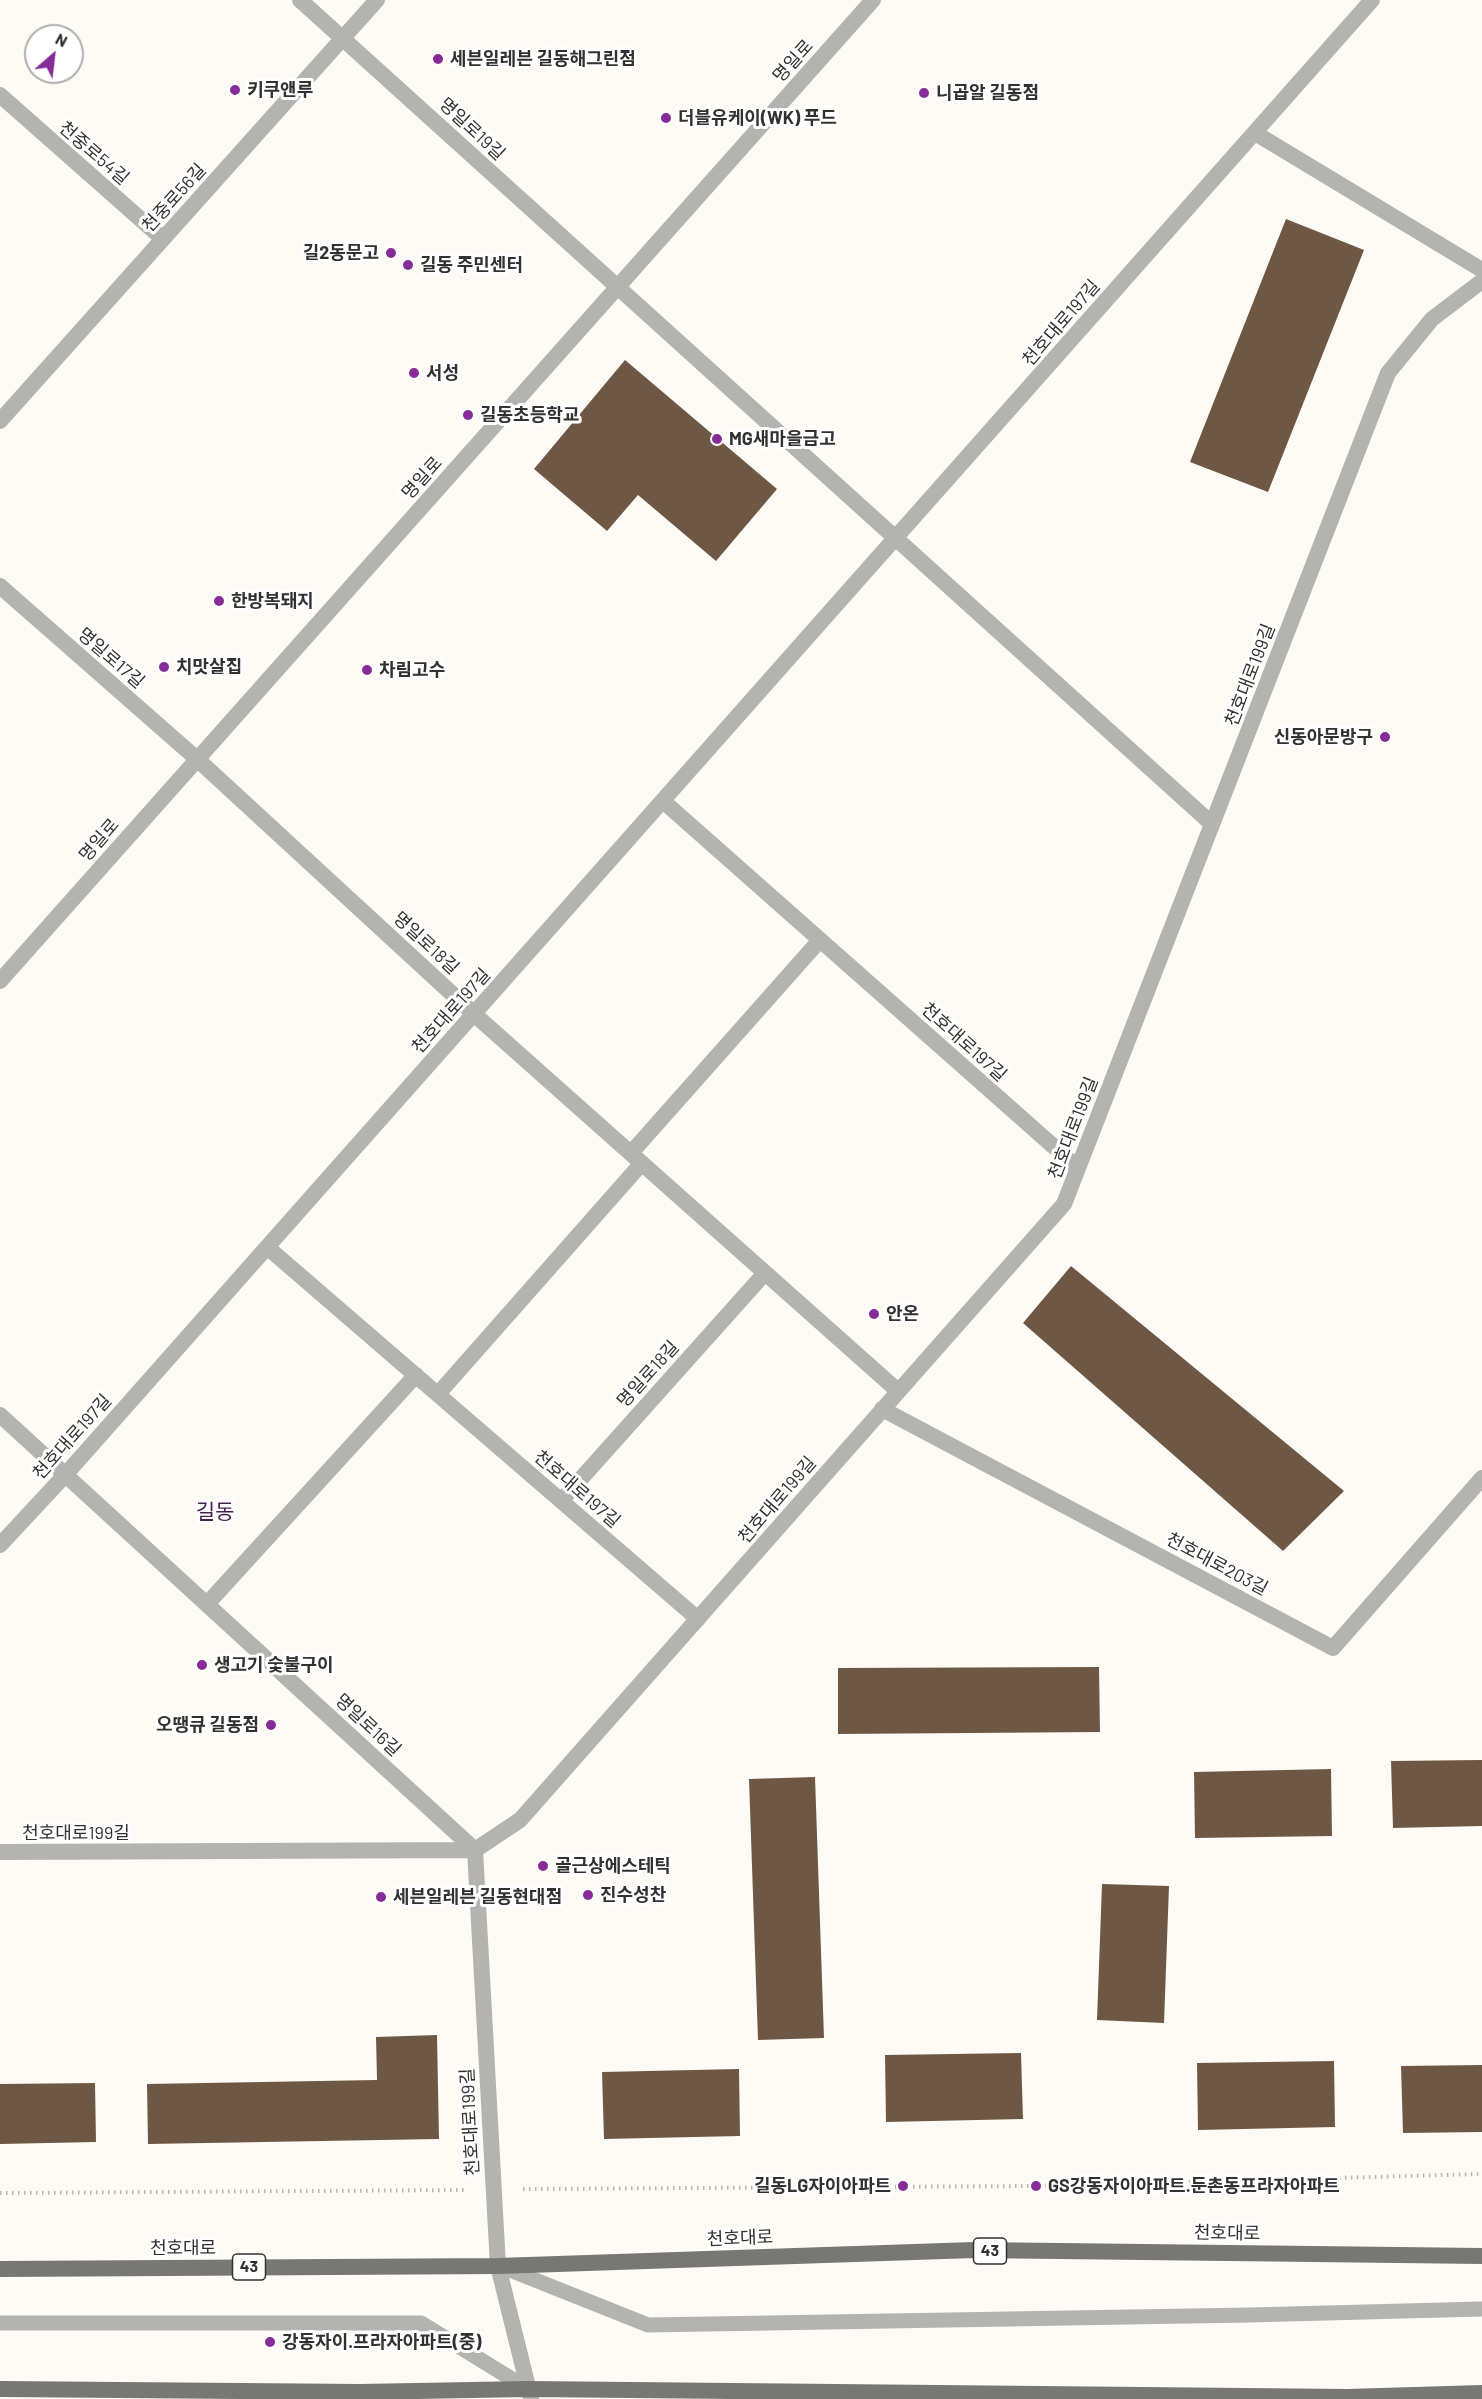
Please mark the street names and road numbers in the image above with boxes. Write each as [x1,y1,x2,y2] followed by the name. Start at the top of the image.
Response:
[768,35,818,87] street label: 명일로
[435,93,509,165] street label: 명일로19길
[55,117,133,189] street label: 천중로54길
[138,159,210,237] street label: 천중로56길
[1018,276,1104,370] street label: 천호대로197길
[397,452,447,504] street label: 명일로
[1221,621,1279,729] street label: 천호대로199길
[73,623,149,693] street label: 명일로17길
[75,814,123,866] street label: 명일로
[389,907,463,979] street label: 명일로18길
[407,964,495,1058] street label: 천호대로197길
[917,998,1011,1086] street label: 천호대로197길
[1044,1074,1102,1182] street label: 천호대로199길
[613,1336,683,1412] street label: 명일로18길
[28,1390,116,1484] street label: 천호대로197길
[530,1446,624,1532] street label: 천호대로197길
[733,1452,821,1548] street label: 천호대로199길
[1163,1528,1271,1600] street label: 천호대로203길
[331,1689,405,1761] street label: 명일로16길
[22,1822,130,1844] street label: 천호대로199길
[456,2068,484,2176] street label: 천호대로199길
[1194,2222,1260,2244] street label: 천호대로
[707,2226,773,2250] street label: 천호대로
[150,2237,216,2259] street label: 천호대로
[974,2238,1006,2264] road number: 43
[232,2254,266,2280] road number: 43

